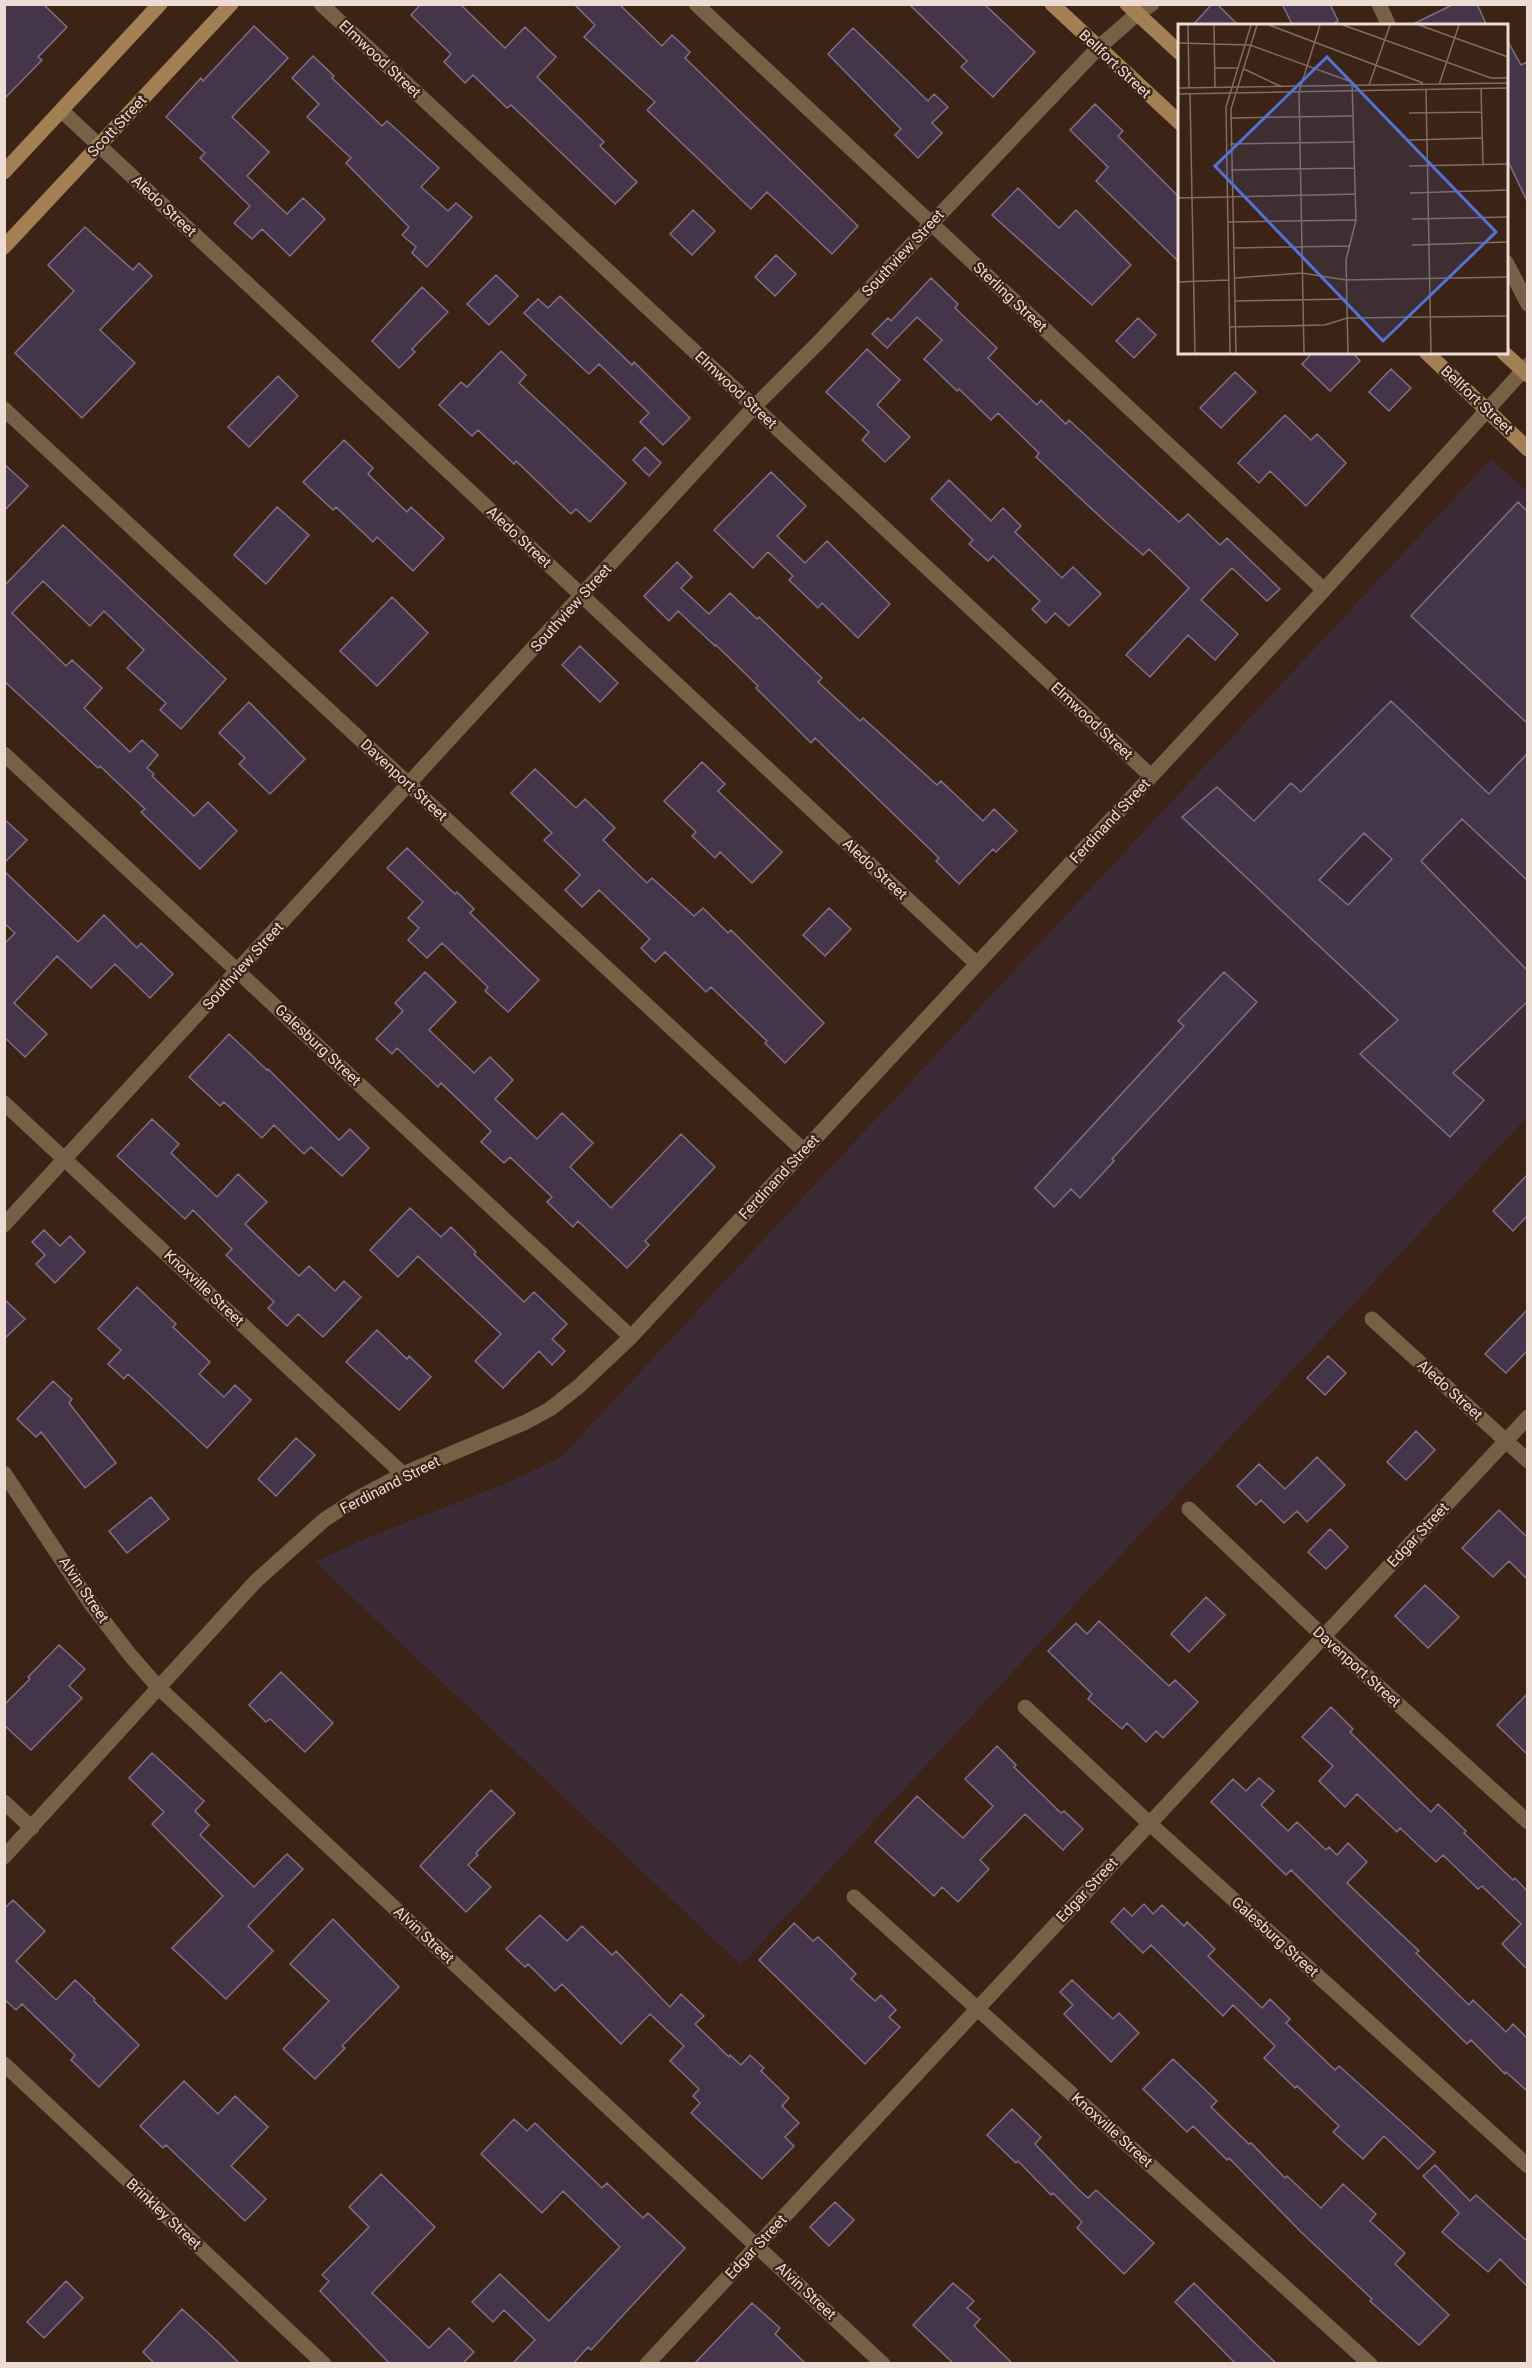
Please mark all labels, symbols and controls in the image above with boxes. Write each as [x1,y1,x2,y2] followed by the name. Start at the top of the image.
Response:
[335,16,425,102] street label: Elmwood Street
[1178,24,1508,354] inset map
[1075,26,1155,102] street label: Bellfort Street
[84,91,150,161] street label: Scott Street
[128,172,200,241] street label: Aledo Street
[858,206,948,300] street label: Southview Street
[969,258,1051,336] street label: Sterling Street
[691,347,781,433] street label: Elmwood Street
[1437,362,1517,438] street label: Bellfort Street
[483,503,555,572] street label: Aledo Street
[527,560,615,656] street label: Southview Street
[1047,678,1137,764] street label: Elmwood Street
[357,735,451,825] street label: Davenport Street
[1066,775,1154,867] street label: Ferdinand Street
[839,835,911,904] street label: Aledo Street
[199,918,287,1014] street label: Southview Street
[271,1001,365,1090] street label: Galesburg Street
[735,1131,823,1223] street label: Ferdinand Street
[160,1246,248,1330] street label: Knoxville Street
[1414,1356,1486,1424] street label: Aledo Street
[337,1452,443,1518] street label: Ferdinand Street
[1384,1499,1453,1571] street label: Edgar Street
[55,1553,113,1627] street label: Alvin Street
[1309,1623,1405,1711] street label: Davenport Street
[1053,1854,1122,1926] street label: Edgar Street
[1228,1893,1322,1981] street label: Galesburg Street
[390,1903,458,1968] street label: Alvin Street
[1068,2089,1156,2171] street label: Knoxville Street
[123,2175,205,2253] street label: Brinkley Street
[722,2211,791,2283] street label: Edgar Street
[772,2259,840,2324] street label: Alvin Street

